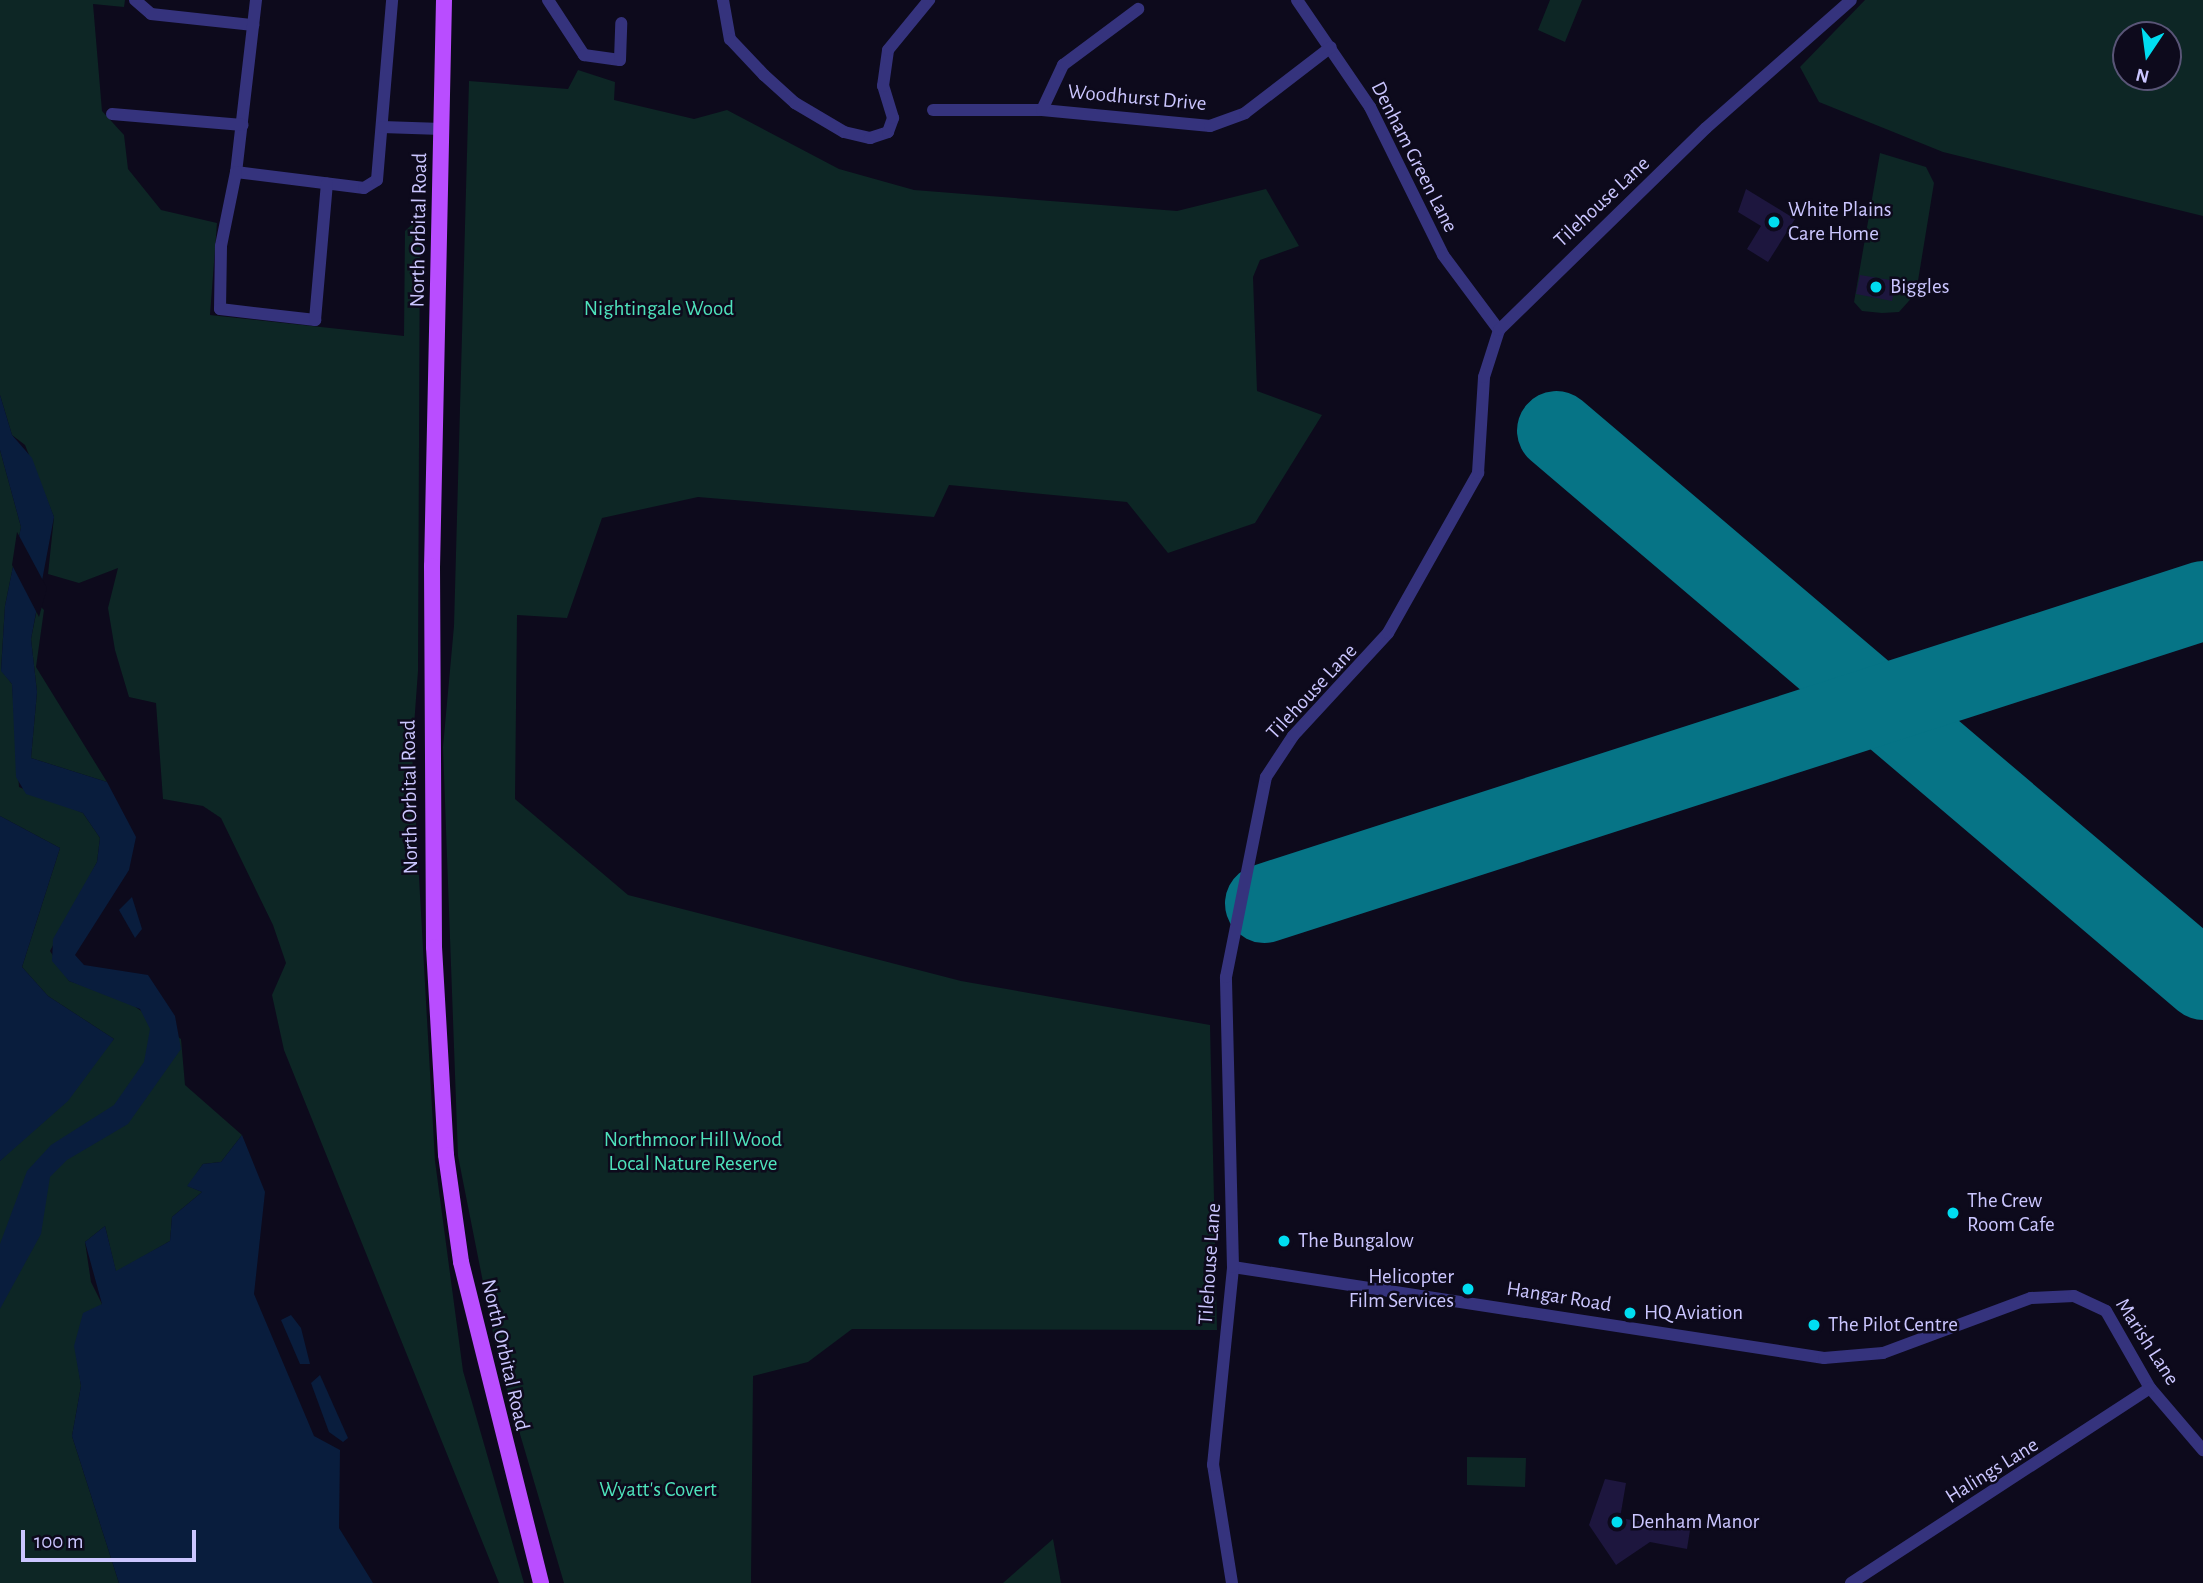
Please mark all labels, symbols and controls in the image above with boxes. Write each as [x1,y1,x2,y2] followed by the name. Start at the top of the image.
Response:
[2112,21,2182,91] north arrow
[2134,64,2151,86] text: N
[1365,77,1463,237] street label: Denham Green Lane
[1067,79,1207,117] street label: Woodhurst Drive
[1549,151,1655,253] street label: Tilehouse Lane
[405,152,433,308] street label: North Orbital Road
[1788,197,1892,247] place label: White Plains Care Home
[1766,214,1782,230] marker: White Plains Care Home
[1890,274,1949,300] place label: Biggles
[1868,279,1884,295] marker: Biggles
[584,296,734,322] park label: Nightingale Wood
[1261,639,1363,745] street label: Tilehouse Lane
[396,719,424,875] street label: North Orbital Road
[604,1127,782,1177] park label: Northmoor Hill Wood Local Nature Reserve
[1967,1188,2055,1238] place label: The Crew Room Cafe
[1193,1202,1227,1326] street label: Tilehouse Lane
[1945,1205,1961,1221] marker: The Crew Room Cafe
[1298,1228,1414,1254] place label: The Bungalow
[1276,1233,1292,1249] marker: The Bungalow
[1349,1264,1454,1314] place label: Helicopter Film Services
[1505,1276,1613,1318] street label: Hangar Road
[475,1277,535,1433] street label: North Orbital Road
[1460,1281,1476,1297] marker: Helicopter Film Services
[2110,1294,2184,1390] street label: Marish Lane
[1644,1300,1743,1326] place label: HQ Aviation
[1622,1305,1638,1321] marker: HQ Aviation
[1828,1312,1958,1338] place label: The Pilot Centre
[1806,1317,1822,1333] marker: The Pilot Centre
[1941,1433,2043,1509] street label: Halings Lane
[599,1477,717,1503] park label: Wyatt's Covert
[1631,1509,1759,1535] place label: Denham Manor
[1609,1514,1625,1530] marker: Denham Manor
[24,1516,200,1560] scale bar
[34,1531,84,1552] text: 100 m

